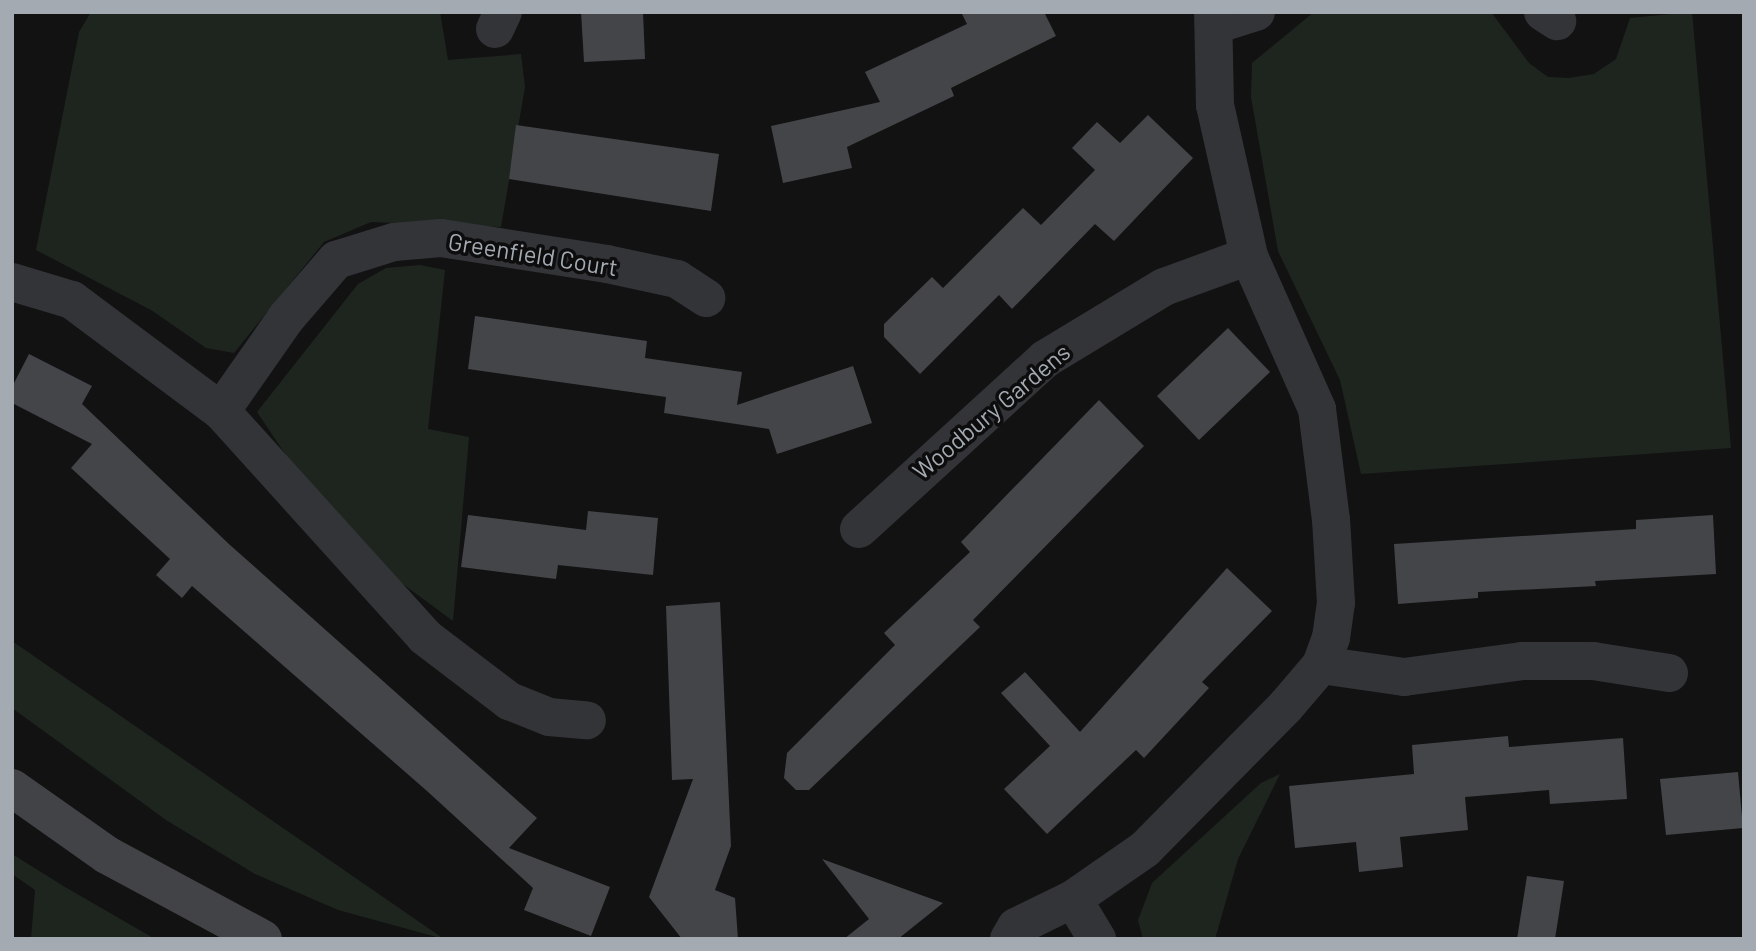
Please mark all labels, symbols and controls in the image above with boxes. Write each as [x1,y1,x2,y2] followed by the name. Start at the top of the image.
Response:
[446,226,620,282] street label: Greenfield Court
[907,337,1075,485] street label: Woodbury Gardens

